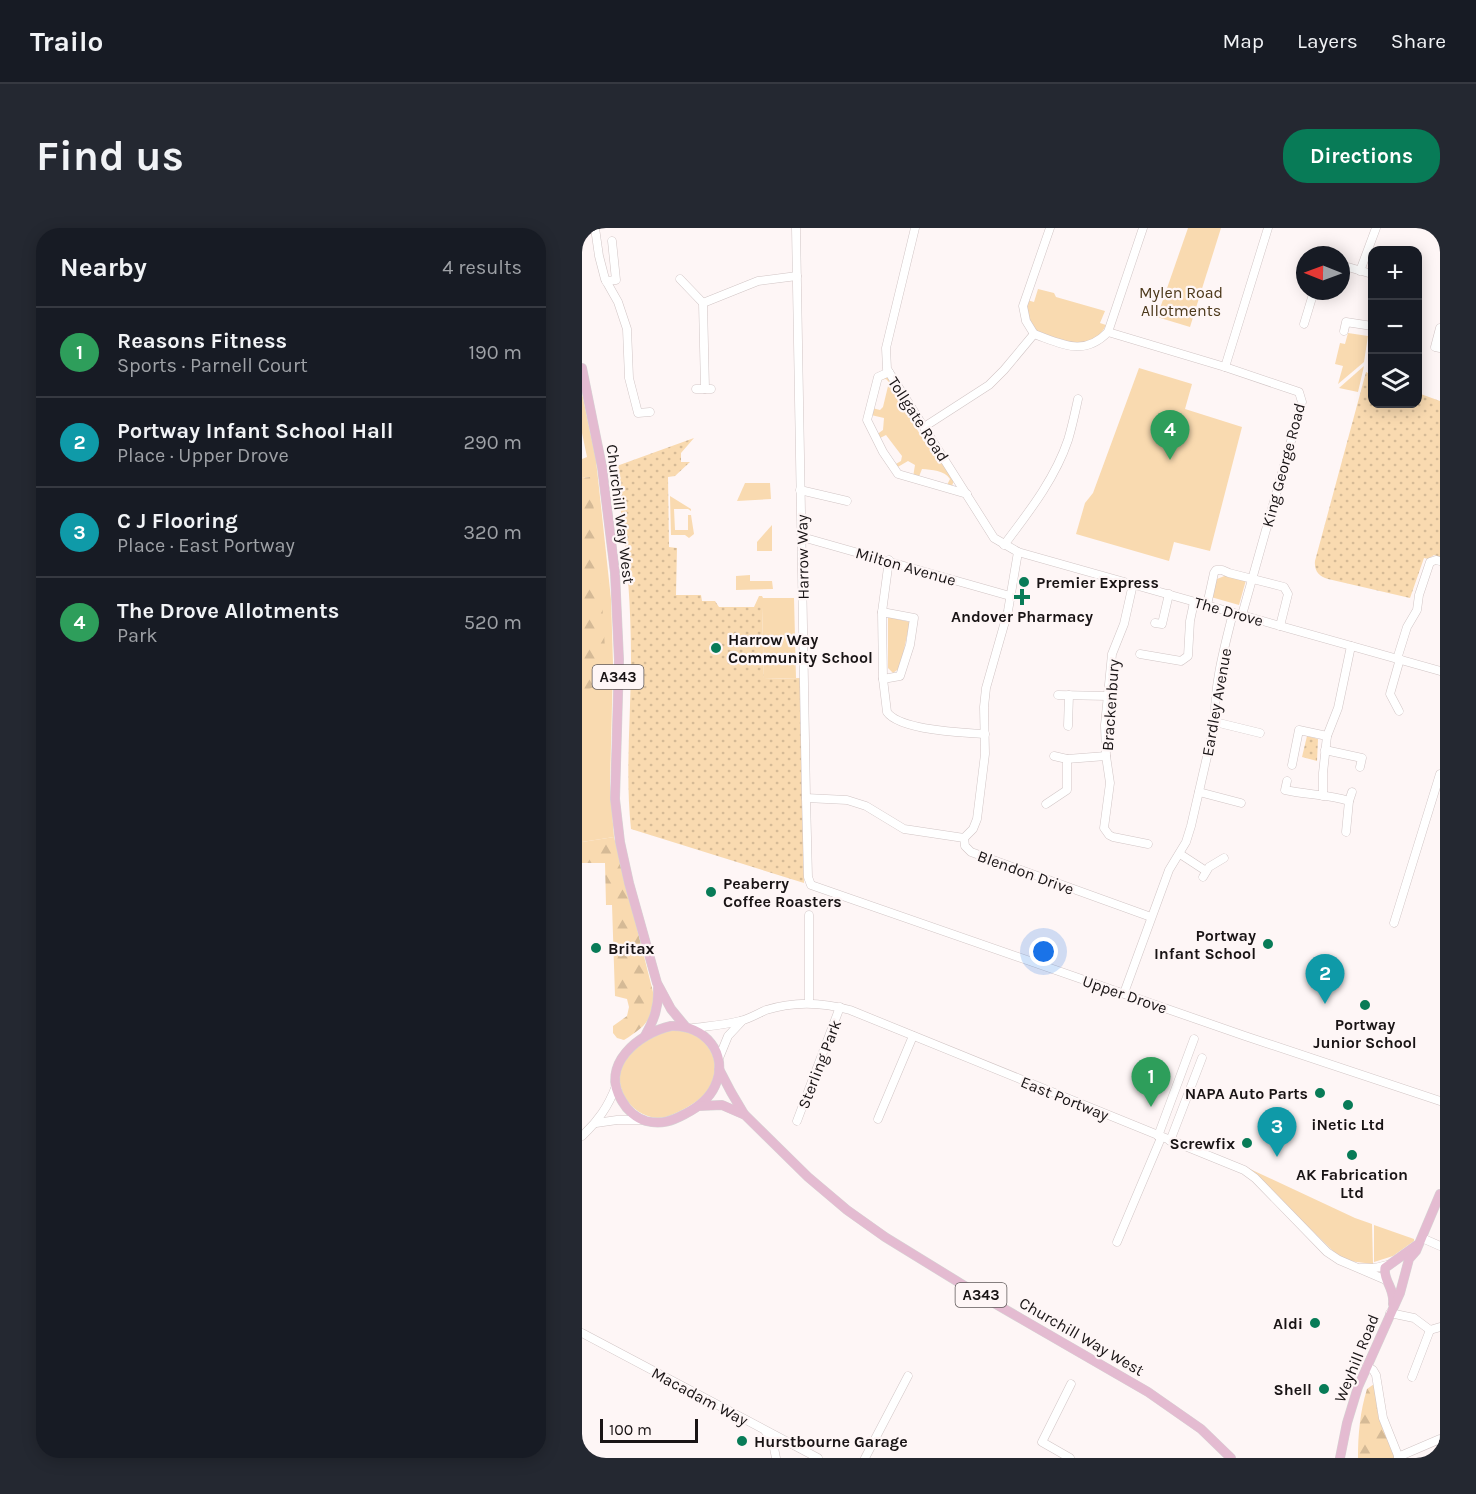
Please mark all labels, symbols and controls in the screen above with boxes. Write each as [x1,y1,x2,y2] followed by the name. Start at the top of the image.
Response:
[30,25,103,58] text: Trailo
[1222,29,1264,53] text: Map
[1297,29,1358,53] text: Layers
[1391,29,1446,53] text: Share
[1283,129,1440,183] button: Directions
[36,131,184,181] text: Find us
[1296,246,1350,300] north arrow
[1368,246,1422,408] map controls
[1368,246,1422,300] button: +
[60,252,147,283] text: Nearby
[442,256,522,279] text: 4 results
[1139,283,1223,320] park label: Mylen Road Allotments
[1368,300,1422,354] button: −
[117,328,287,354] text: Reasons Fitness
[76,341,83,364] text: 1
[468,341,522,364] text: 190 m
[117,354,308,377] text: Sports · Parnell Court
[1368,354,1422,408] button: layers
[884,373,953,465] street label: Tollgate Road
[1258,401,1309,529] street label: King George Road
[1150,410,1190,460] pin: 4
[117,418,393,444] text: Portway Infant School Hall
[73,431,86,454] text: 2
[463,431,522,454] text: 290 m
[603,443,639,585] street label: Churchill Way West
[117,444,289,467] text: Place · Upper Drove
[117,508,238,534] text: C J Flooring
[792,514,813,600] street label: Harrow Way
[73,521,86,544] text: 3
[463,521,522,544] text: 320 m
[117,534,295,557] text: Place · East Portway
[853,543,958,590] street label: Milton Avenue
[1036,573,1159,592] place label: Premier Express
[1017,575,1031,589] marker: Premier Express
[1015,590,1029,604] marker: Andover Pharmacy
[1192,593,1266,630] street label: The Drove
[117,598,339,624] text: The Drove Allotments
[951,607,1093,626] place label: Andover Pharmacy
[74,611,85,634] text: 4
[464,611,522,634] text: 520 m
[117,624,158,647] text: Park
[728,630,873,667] place label: Harrow Way Community School
[709,641,723,655] marker: Harrow Way Community School
[1198,646,1235,758] street label: Eardley Avenue
[1098,658,1123,752] street label: Brackenbury
[592,665,644,689] road number: A343
[975,846,1077,899] street label: Blendon Drive
[723,874,842,911] place label: Peaberry Coffee Roasters
[704,885,718,899] marker: Peaberry Coffee Roasters
[1154,926,1256,963] place label: Portway Infant School
[1029,937,1058,966] your location
[1261,937,1275,951] marker: Portway Infant School
[608,939,655,958] place label: Britax
[589,941,603,955] marker: Britax
[1306,954,1344,1004] pin: 2
[1080,971,1170,1018] street label: Upper Drove
[1358,998,1372,1012] marker: Portway Junior School
[1313,1015,1417,1052] place label: Portway Junior School
[794,1017,845,1111] street label: Sterling Park
[1132,1058,1170,1107] pin: 1
[1018,1072,1112,1125] street label: East Portway
[1185,1084,1308,1103] place label: NAPA Auto Parts
[1313,1086,1327,1100] marker: NAPA Auto Parts
[1341,1098,1355,1112] marker: iNetic Ltd
[1258,1108,1296,1157] pin: 3
[1311,1115,1385,1134] place label: iNetic Ltd
[1169,1134,1235,1153] place label: Screwfix
[1240,1136,1254,1150] marker: Screwfix
[1345,1148,1359,1162] marker: AK Fabrication Ltd
[1296,1165,1408,1202] place label: AK Fabrication Ltd
[956,1283,1006,1307] road number: A343
[1016,1293,1147,1380] street label: Churchill Way West
[1330,1311,1383,1405] street label: Weyhill Road
[1273,1314,1303,1333] place label: Aldi
[1308,1316,1322,1330] marker: Aldi
[648,1363,752,1430] street label: Macadam Way
[1274,1380,1312,1399] place label: Shell
[1317,1382,1331,1396] marker: Shell
[600,1416,698,1444] scale bar
[609,1420,652,1439] text: 100 m
[754,1432,908,1451] place label: Hurstbourne Garage
[735,1434,749,1448] marker: Hurstbourne Garage

